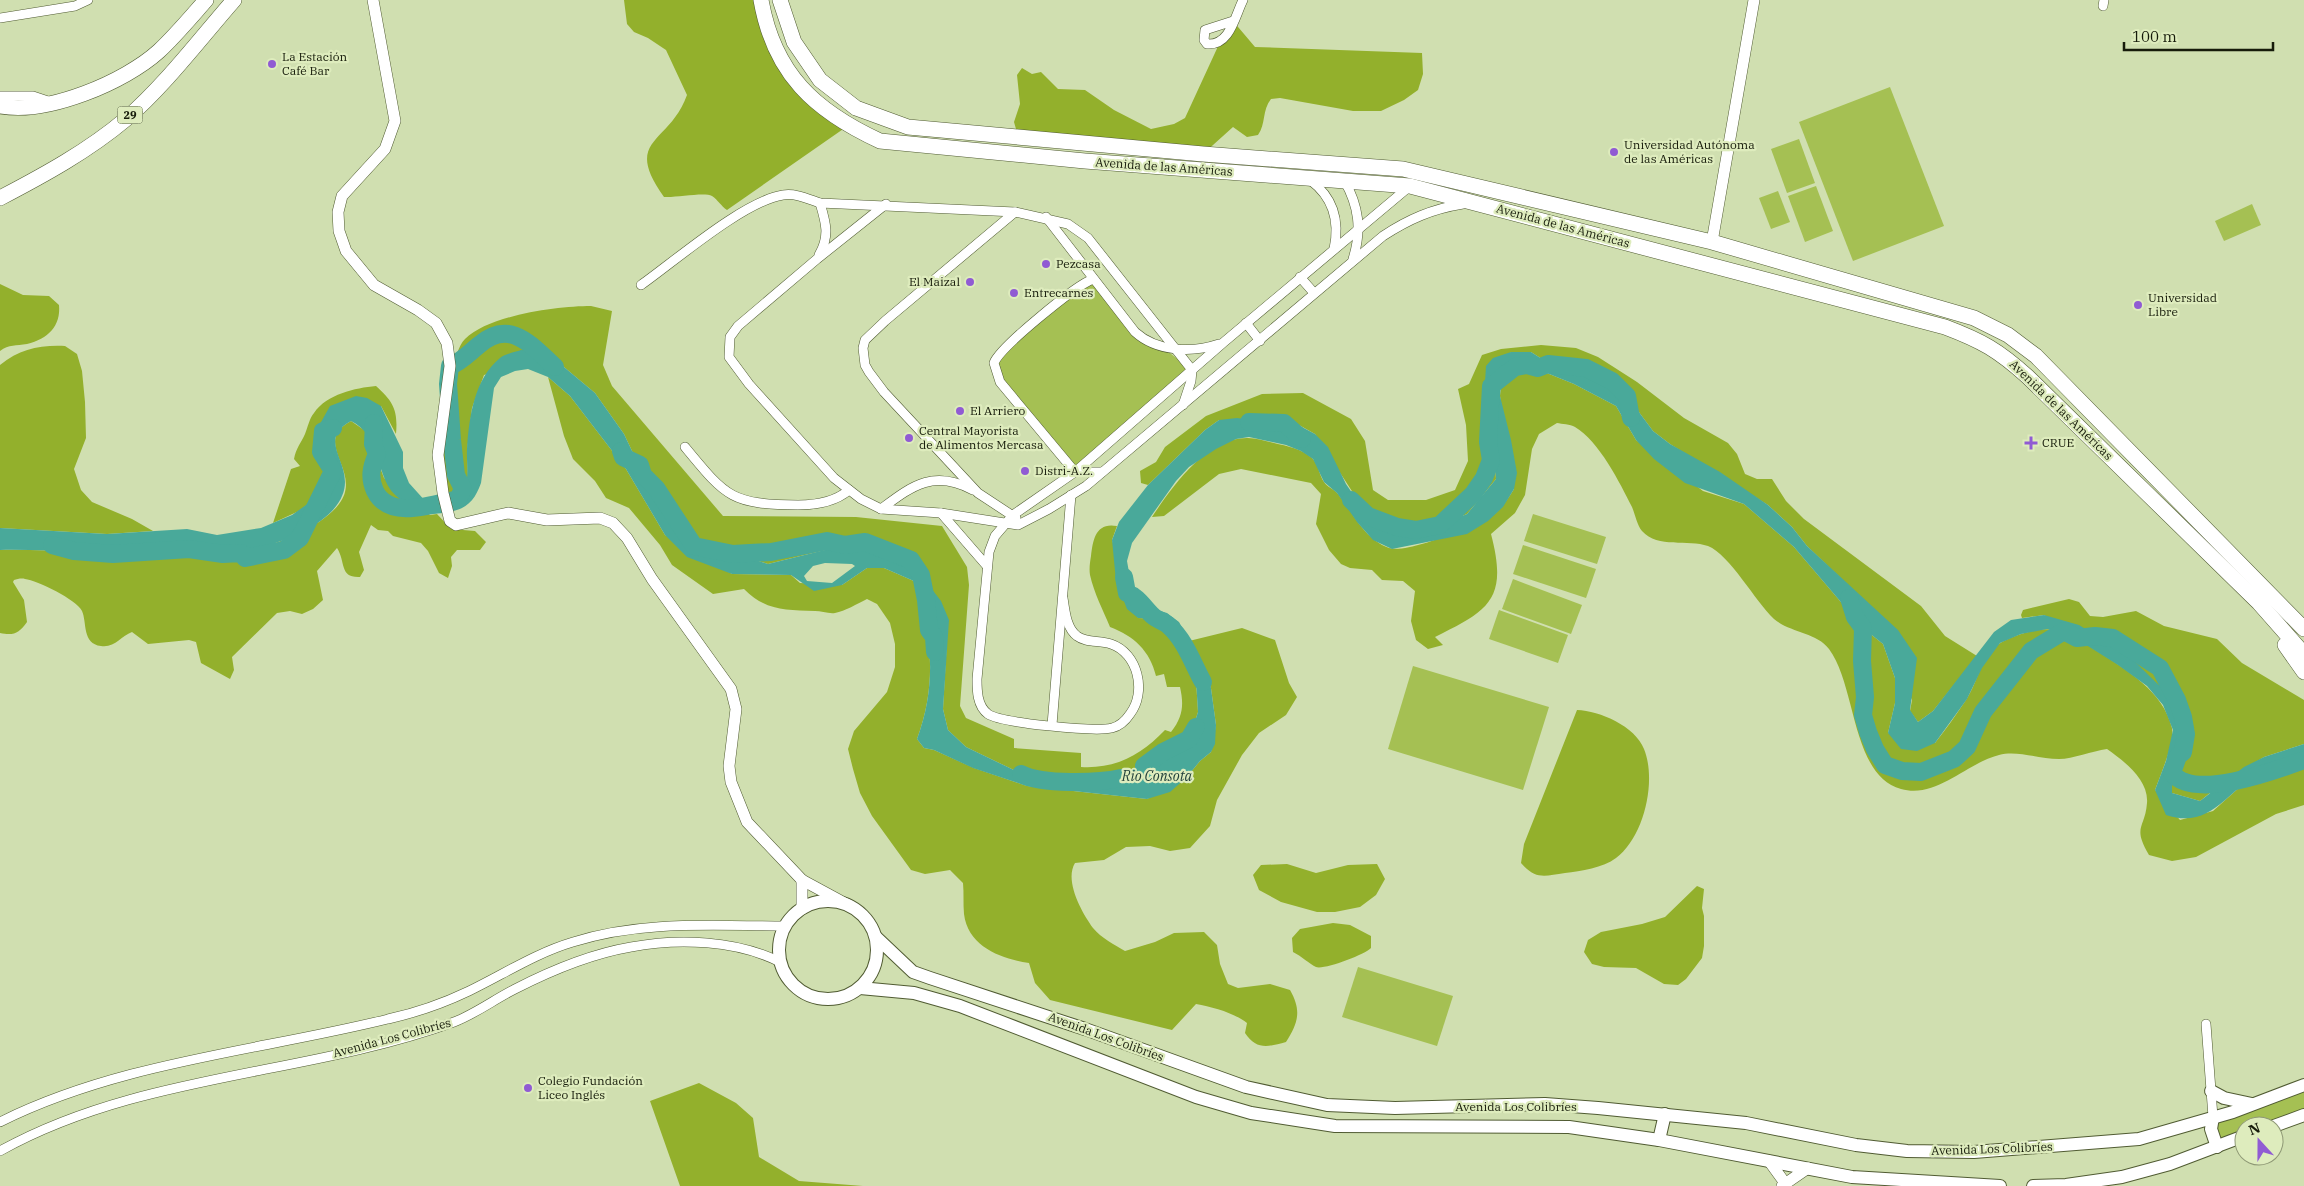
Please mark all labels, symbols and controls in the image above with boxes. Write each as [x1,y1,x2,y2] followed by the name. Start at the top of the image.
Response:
[2124,20,2273,52] scale bar
[2132,27,2177,46] text: 100 m
[282,49,347,78] place label: La Estación Café Bar
[266,58,278,70] marker: La Estación Café Bar
[118,106,142,124] road number: 29
[1624,137,1755,166] place label: Universidad Autónoma de las Américas
[1608,146,1620,158] marker: Universidad Autónoma de las Américas
[1095,154,1233,179] street label: Avenida de las Américas
[1495,200,1632,251] street label: Avenida de las Américas
[1056,256,1101,271] place label: Pezcasa
[1040,258,1052,270] marker: Pezcasa
[909,274,960,289] place label: El Maizal
[964,276,976,288] marker: El Maizal
[1024,285,1093,300] place label: Entrecarnes
[1008,287,1020,299] marker: Entrecarnes
[2148,290,2217,319] place label: Universidad Libre
[2132,299,2144,311] marker: Universidad Libre
[2007,356,2116,463] street label: Avenida de las Américas
[970,403,1025,418] place label: El Arriero
[954,405,966,417] marker: El Arriero
[919,423,1044,452] place label: Central Mayorista de Alimentos Mercasa
[903,432,915,444] marker: Central Mayorista de Alimentos Mercasa
[2042,435,2074,450] place label: CRUE
[2024,436,2038,450] marker: CRUE
[1035,463,1093,478] place label: Distri-A.Z.
[1019,465,1031,477] marker: Distri-A.Z.
[1121,767,1193,785] water label: Rio Consota
[1046,1009,1166,1064] street label: Avenida Los Colibríes
[331,1014,453,1061] street label: Avenida Los Colibríes
[538,1073,643,1102] place label: Colegio Fundación Liceo Inglés
[522,1082,534,1094] marker: Colegio Fundación Liceo Inglés
[1455,1099,1577,1114] street label: Avenida Los Colibríes
[2234,1116,2284,1166] north arrow
[2246,1118,2263,1139] text: N
[1931,1139,2053,1158] street label: Avenida Los Colibríes

